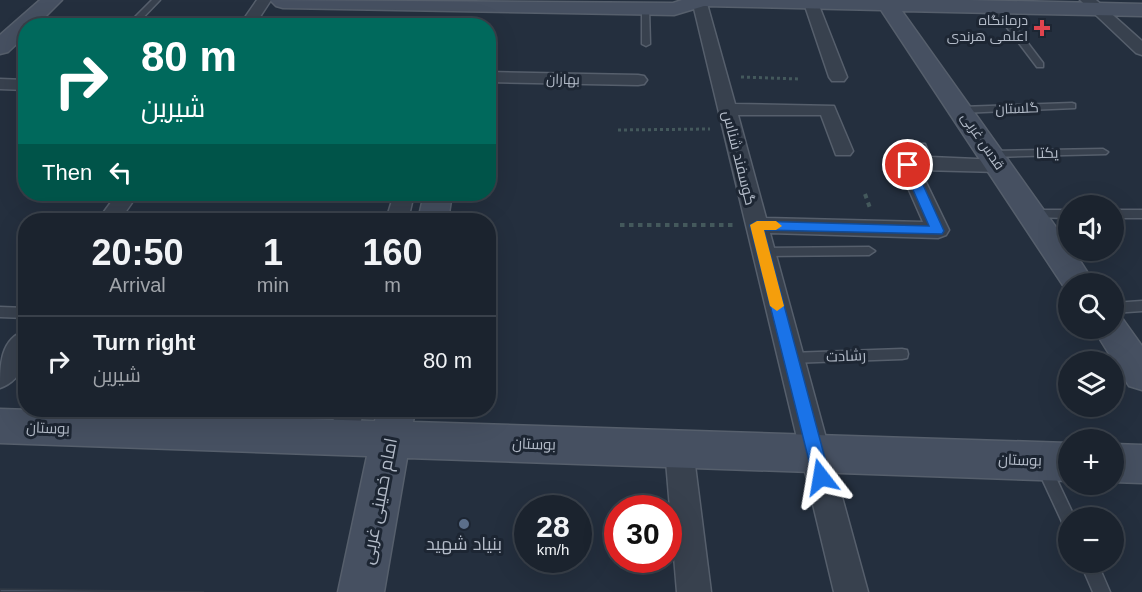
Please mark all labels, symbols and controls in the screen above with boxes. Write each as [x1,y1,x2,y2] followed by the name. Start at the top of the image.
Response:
[947,12,1028,44] place label: درمانگاه اعلمی هرندی
[1033,19,1051,37] marker: درمانگاه اعلمی هرندی
[141,33,237,80] text: 80 m
[42,42,120,120] icon: right
[546,71,580,87] street label: بهاران
[141,93,205,123] text: شیرین
[995,99,1039,117] street label: گلستان
[718,109,759,207] street label: گوسفند شناس
[958,109,1008,173] street label: قدس غربی
[882,139,933,190] pin
[1035,144,1058,161] street label: یکتا
[891,148,924,181] icon: arrive
[104,156,137,189] icon: left
[42,160,92,185] text: Then
[1058,195,1124,573] map controls
[1058,195,1124,261] button: sound
[91,232,183,273] text: 20:50
[263,232,283,273] text: 1
[362,232,423,273] text: 160
[1058,273,1124,339] button: search
[109,274,166,296] text: Arrival
[257,274,289,296] text: min
[384,274,401,296] text: m
[93,330,195,355] text: Turn right
[42,345,75,378] icon: right
[826,346,866,366] street label: رشادت
[423,348,472,373] text: 80 m
[1058,351,1124,417] button: layers
[93,364,141,386] text: شیرین
[26,418,70,439] street label: بوستان
[1058,429,1124,495] button: +
[512,434,556,455] street label: بوستان
[357,436,403,566] street label: امام خمینی غربی
[789,445,853,509] position arrow
[998,450,1042,471] street label: بوستان
[604,495,682,573] speed limit sign: 30
[1058,507,1124,573] button: −
[536,510,570,543] text: 28
[457,517,471,531] marker: بنیاد شهید
[426,534,502,555] place label: بنیاد شهید
[537,541,569,558] text: km/h

